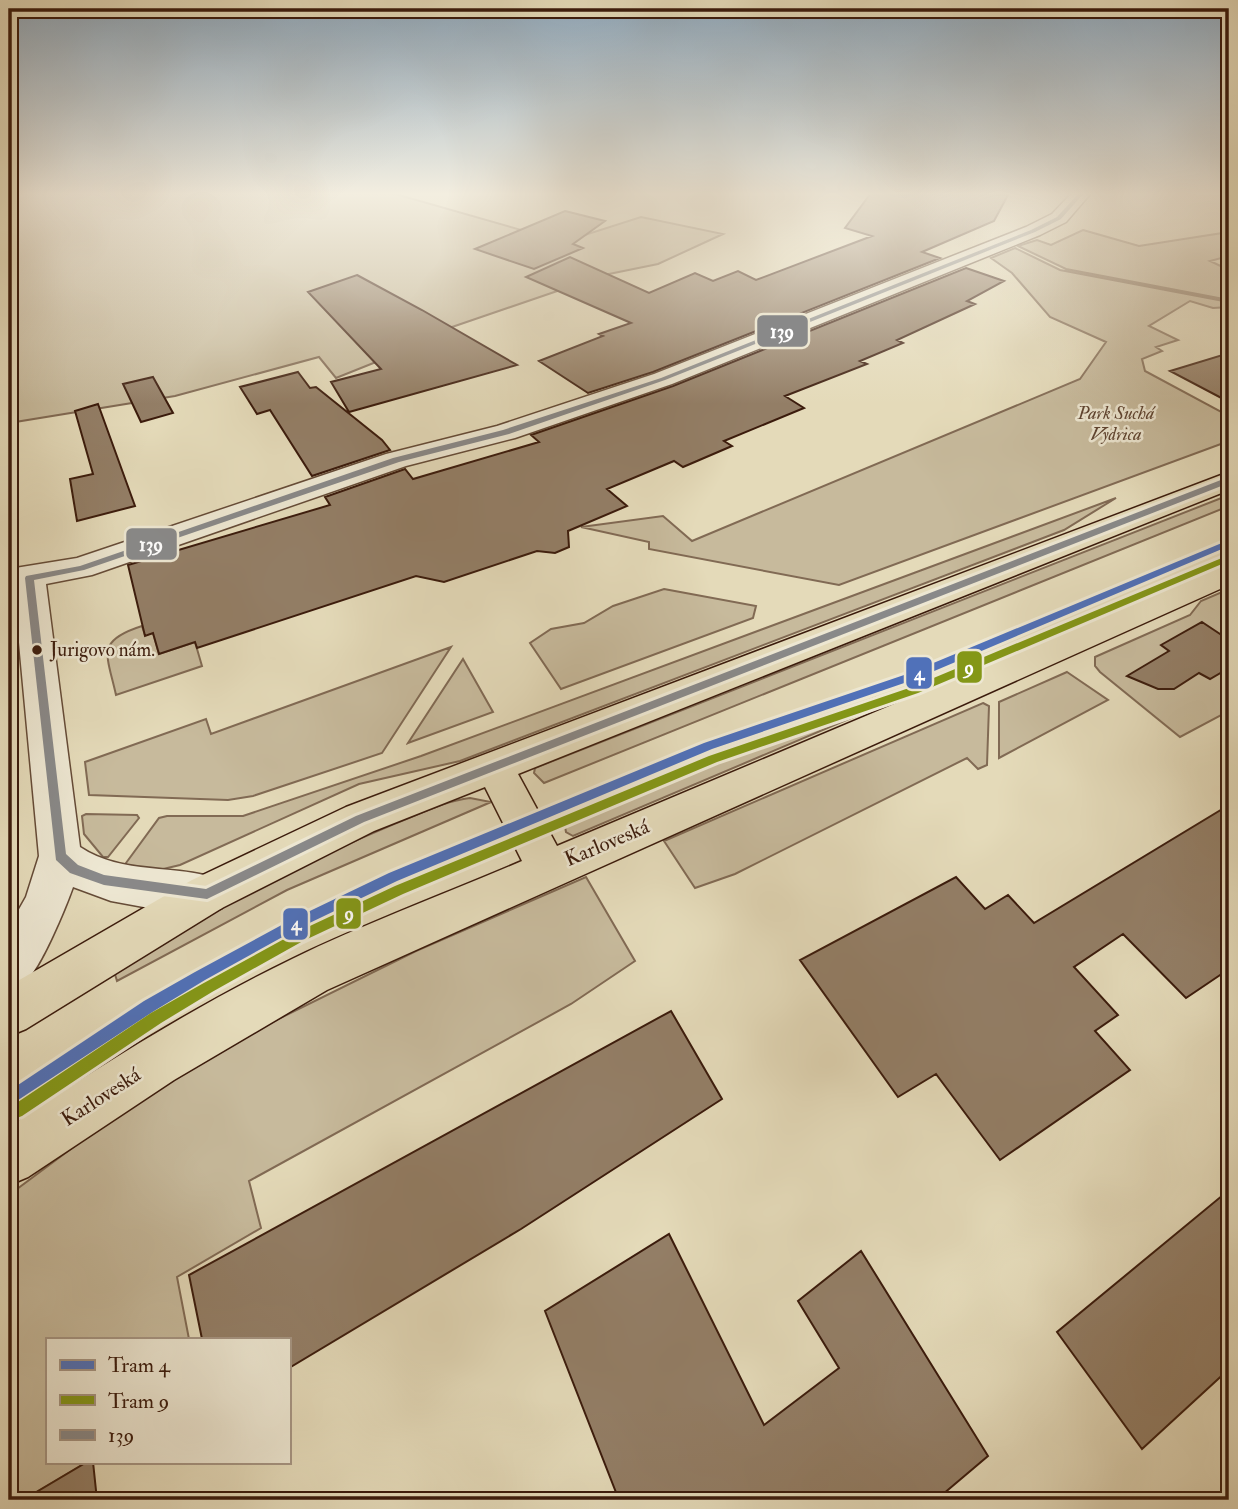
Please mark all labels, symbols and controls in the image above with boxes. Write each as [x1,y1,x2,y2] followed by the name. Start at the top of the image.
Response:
[756,314,809,348] line badge: 139
[770,320,794,344] text: 139
[1077,402,1156,446] park label: Park Suchá Vydrica
[125,527,178,561] line badge: 139
[139,533,163,557] text: 139
[49,638,155,662] place label: Jurigovo nám.
[30,643,44,657] marker: Jurigovo nám.
[956,650,983,684] line badge: 9
[905,656,933,690] line badge: 4
[962,656,974,680] text: 9
[913,662,926,686] text: 4
[560,813,654,873] street label: Karloveská
[335,897,362,930] line badge: 9
[342,902,354,926] text: 9
[282,907,309,941] line badge: 4
[290,912,303,936] text: 4
[56,1061,146,1133] street label: Karloveská
[46,1338,290,1464] legend
[108,1352,171,1379] text: Tram 4
[108,1388,169,1415] text: Tram 9
[108,1422,134,1449] text: 139

